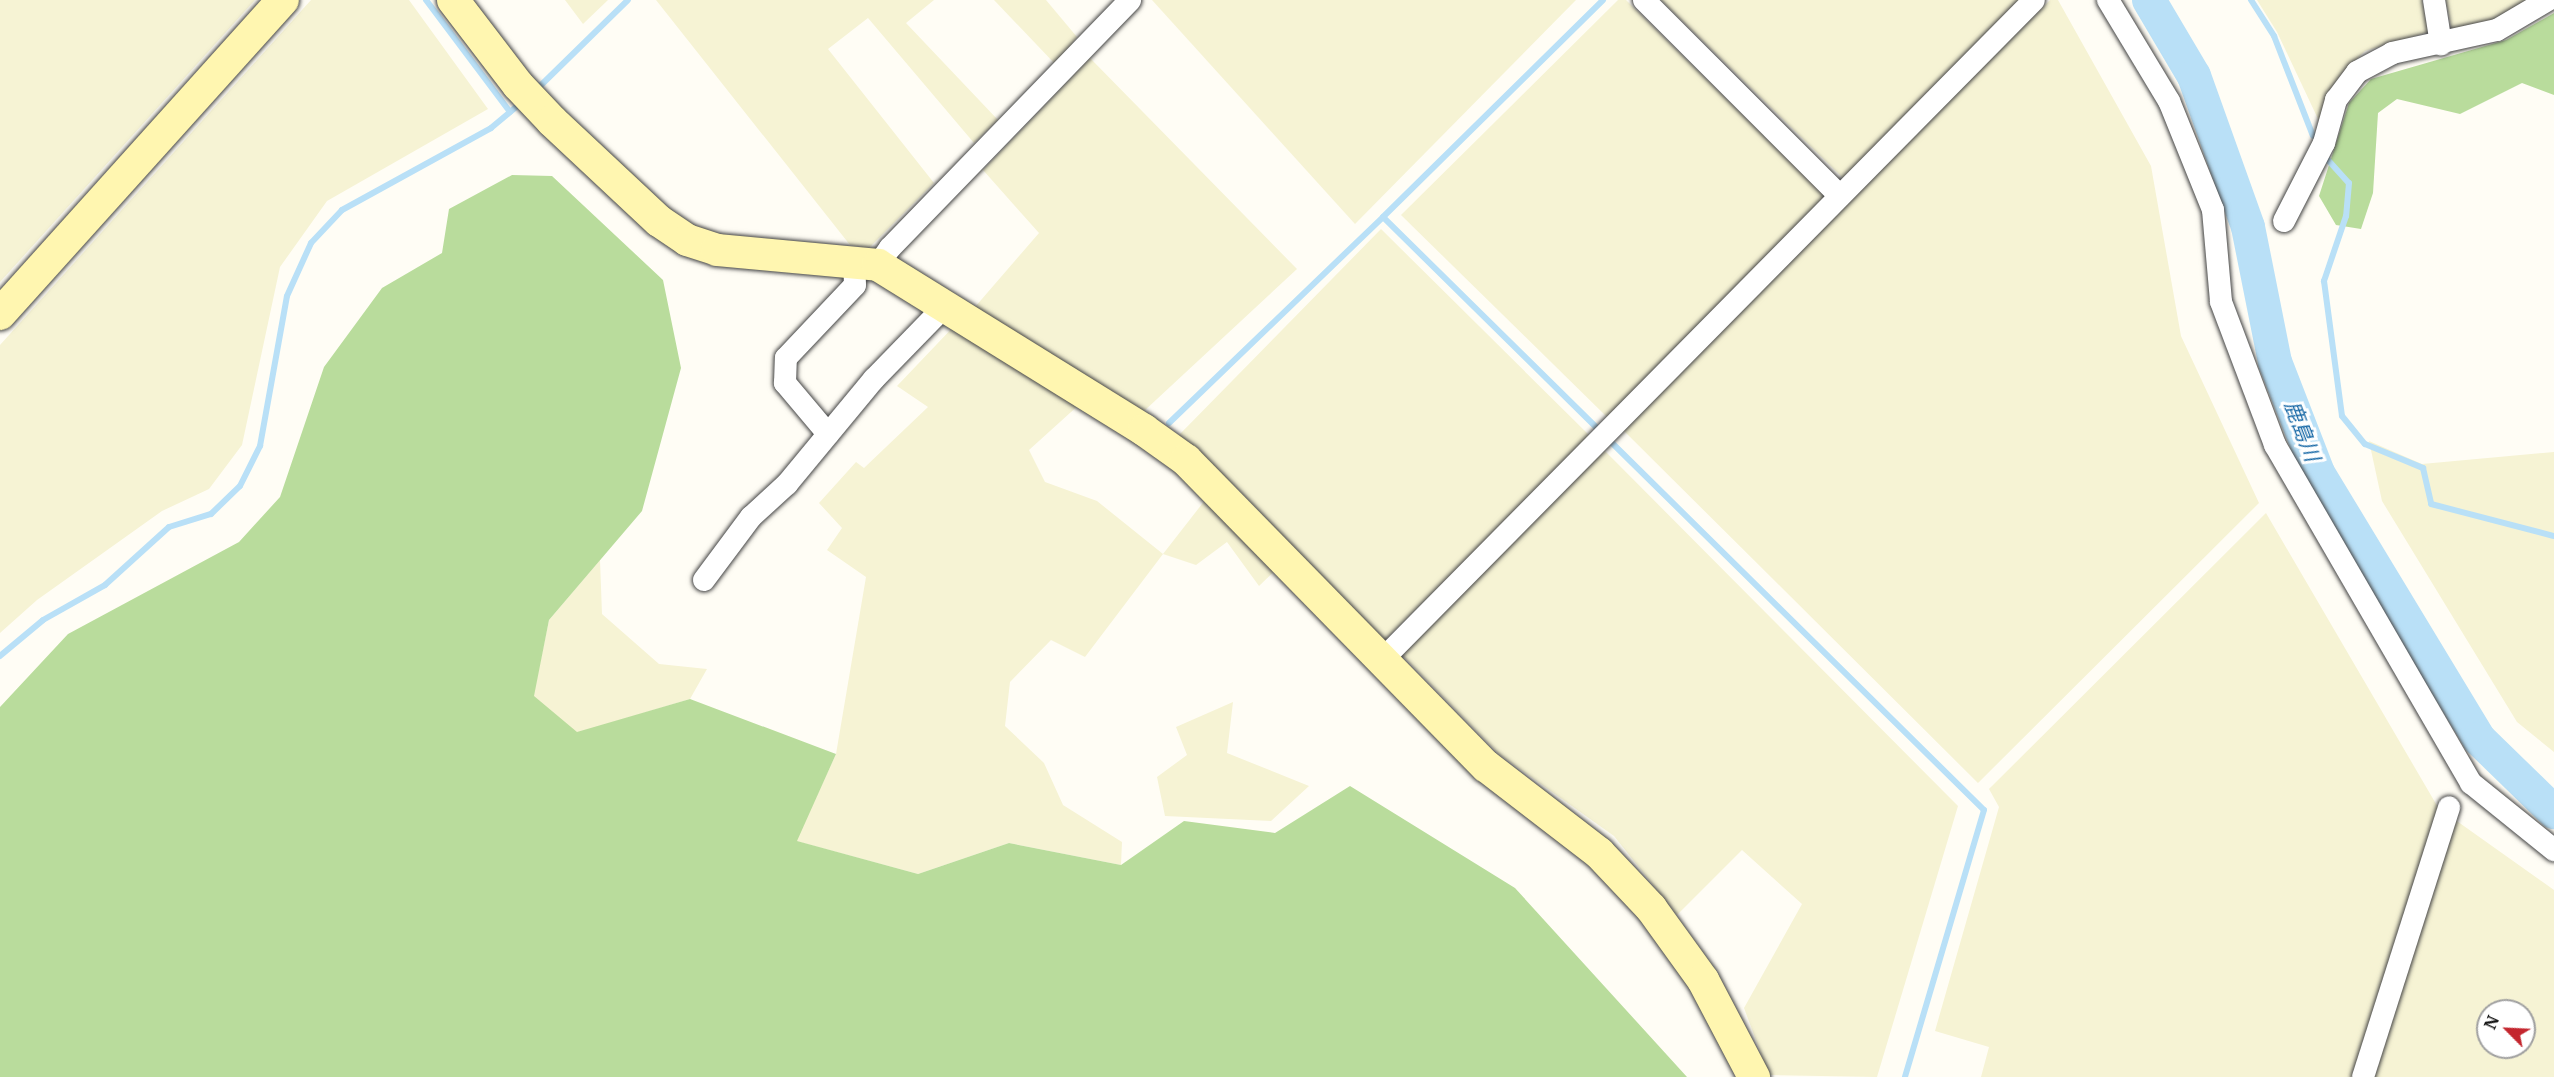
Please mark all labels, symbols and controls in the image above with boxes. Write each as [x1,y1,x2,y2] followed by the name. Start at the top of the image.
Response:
[2279,397,2325,465] water label: 鹿島川
[2476,999,2536,1059] north arrow
[2480,1013,2503,1032] text: N

